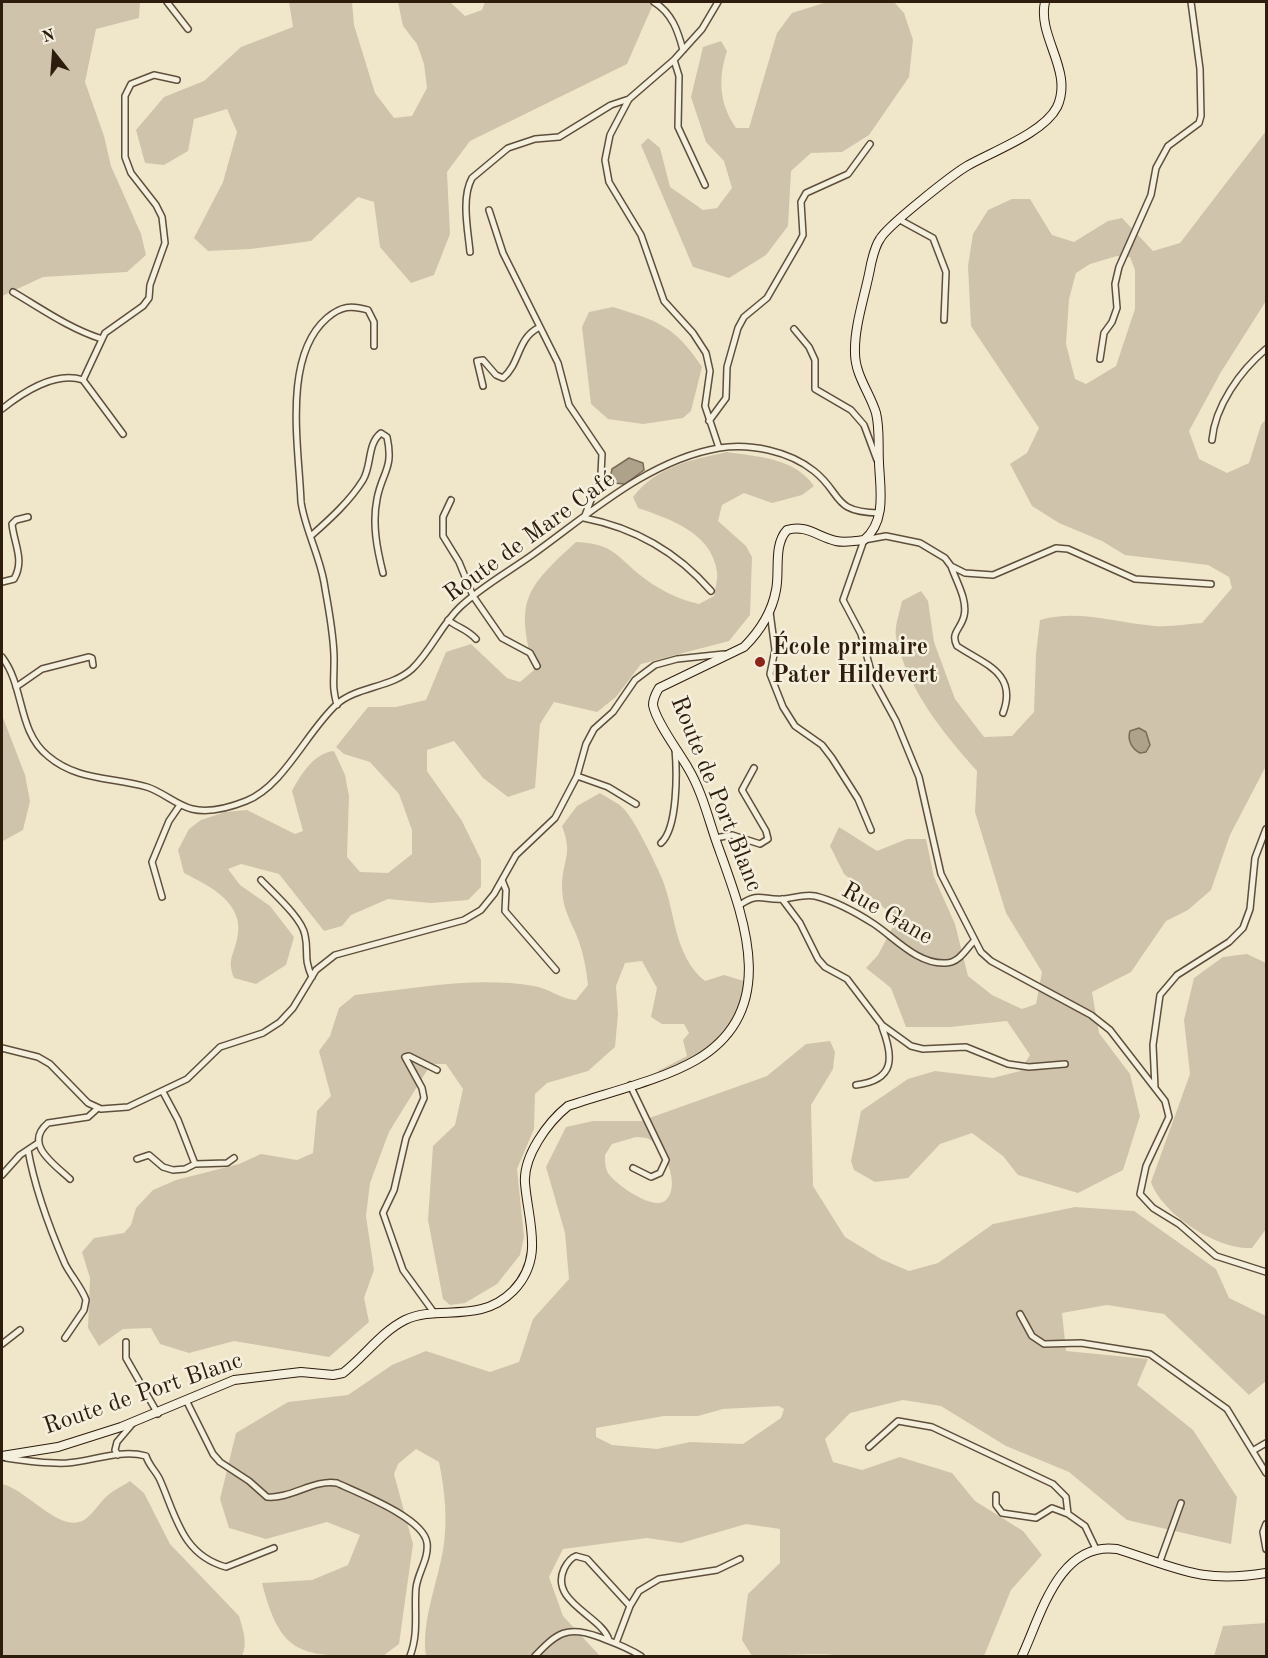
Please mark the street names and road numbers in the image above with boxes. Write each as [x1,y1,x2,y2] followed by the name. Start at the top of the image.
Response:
[439,465,621,609] street label: Route de Mare Café
[664,692,768,896] street label: Route de Port Blanc
[836,876,938,952] street label: Rue Gane
[40,1346,246,1442] street label: Route de Port Blanc

